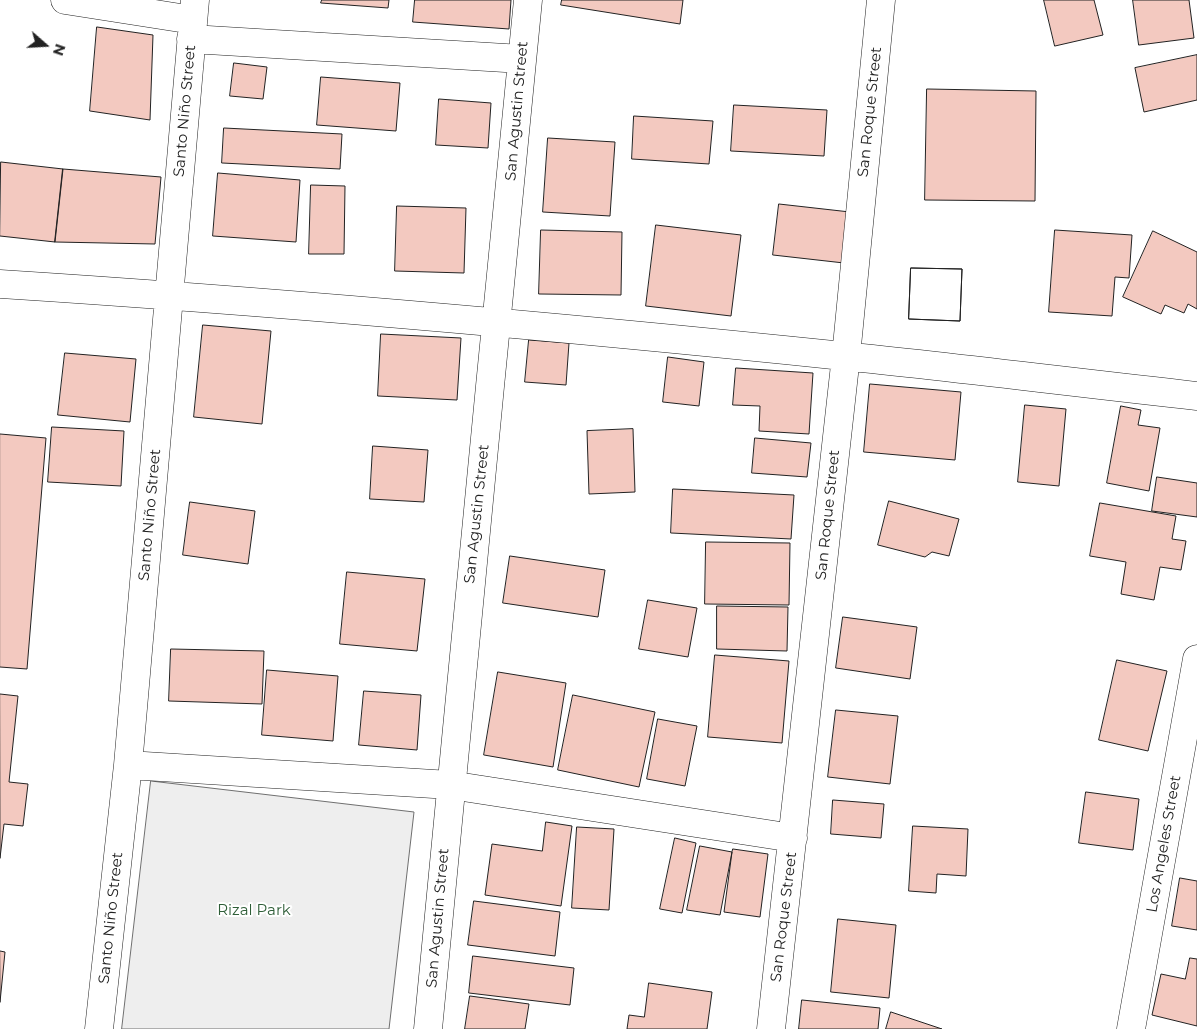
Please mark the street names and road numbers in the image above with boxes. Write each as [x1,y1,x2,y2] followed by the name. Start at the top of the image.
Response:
[502,40,532,182] street label: San Agustin Street
[170,44,200,178] street label: Santo Niño Street
[854,46,886,178] street label: San Roque Street
[461,443,493,585] street label: San Agustin Street
[135,448,165,582] street label: Santo Niño Street
[812,449,844,581] street label: San Roque Street
[1143,774,1185,914] street label: Los Angeles Street
[423,847,453,989] street label: San Agustin Street
[95,851,127,985] street label: Santo Niño Street
[767,851,801,983] street label: San Roque Street

